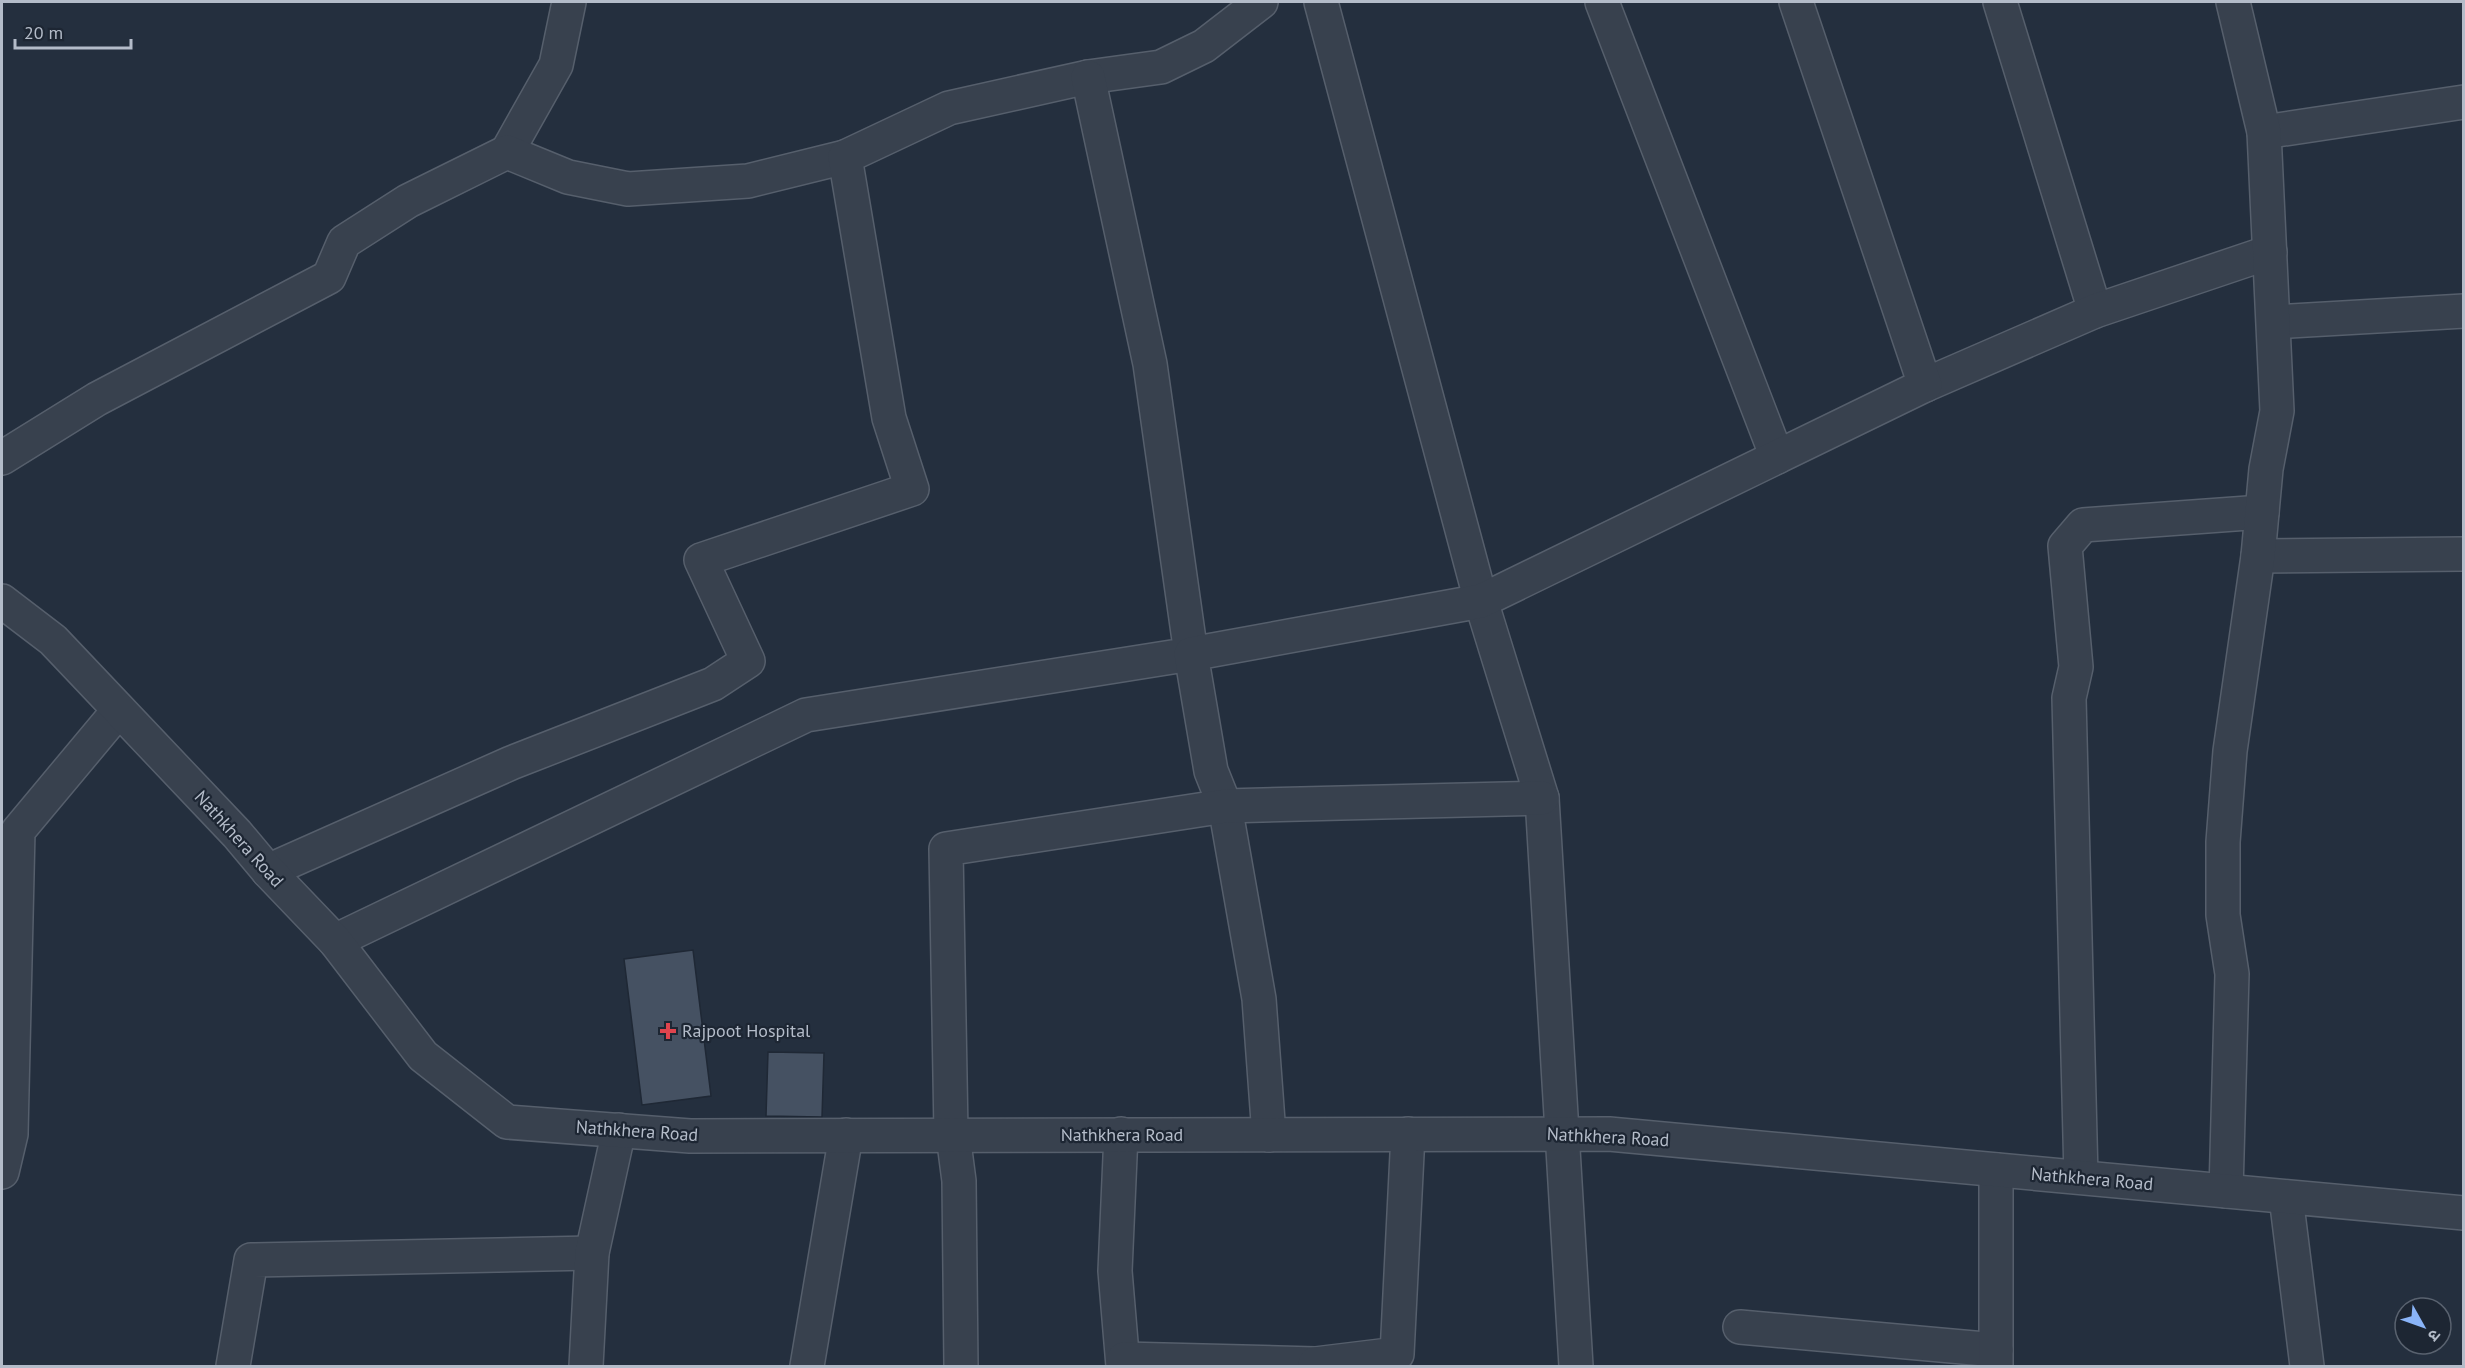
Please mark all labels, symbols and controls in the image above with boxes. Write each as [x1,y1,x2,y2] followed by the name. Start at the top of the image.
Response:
[15,12,130,50] scale bar
[24,21,63,44] text: 20 m
[190,785,289,892] street label: Nathkhera Road
[682,1019,811,1042] place label: Rajpoot Hospital
[659,1022,677,1040] marker: Rajpoot Hospital
[575,1115,699,1146] street label: Nathkhera Road
[1546,1122,1670,1151] street label: Nathkhera Road
[1061,1123,1183,1146] street label: Nathkhera Road
[2030,1162,2154,1195] street label: Nathkhera Road
[2393,1296,2453,1356] north arrow
[2423,1326,2445,1346] text: उ

